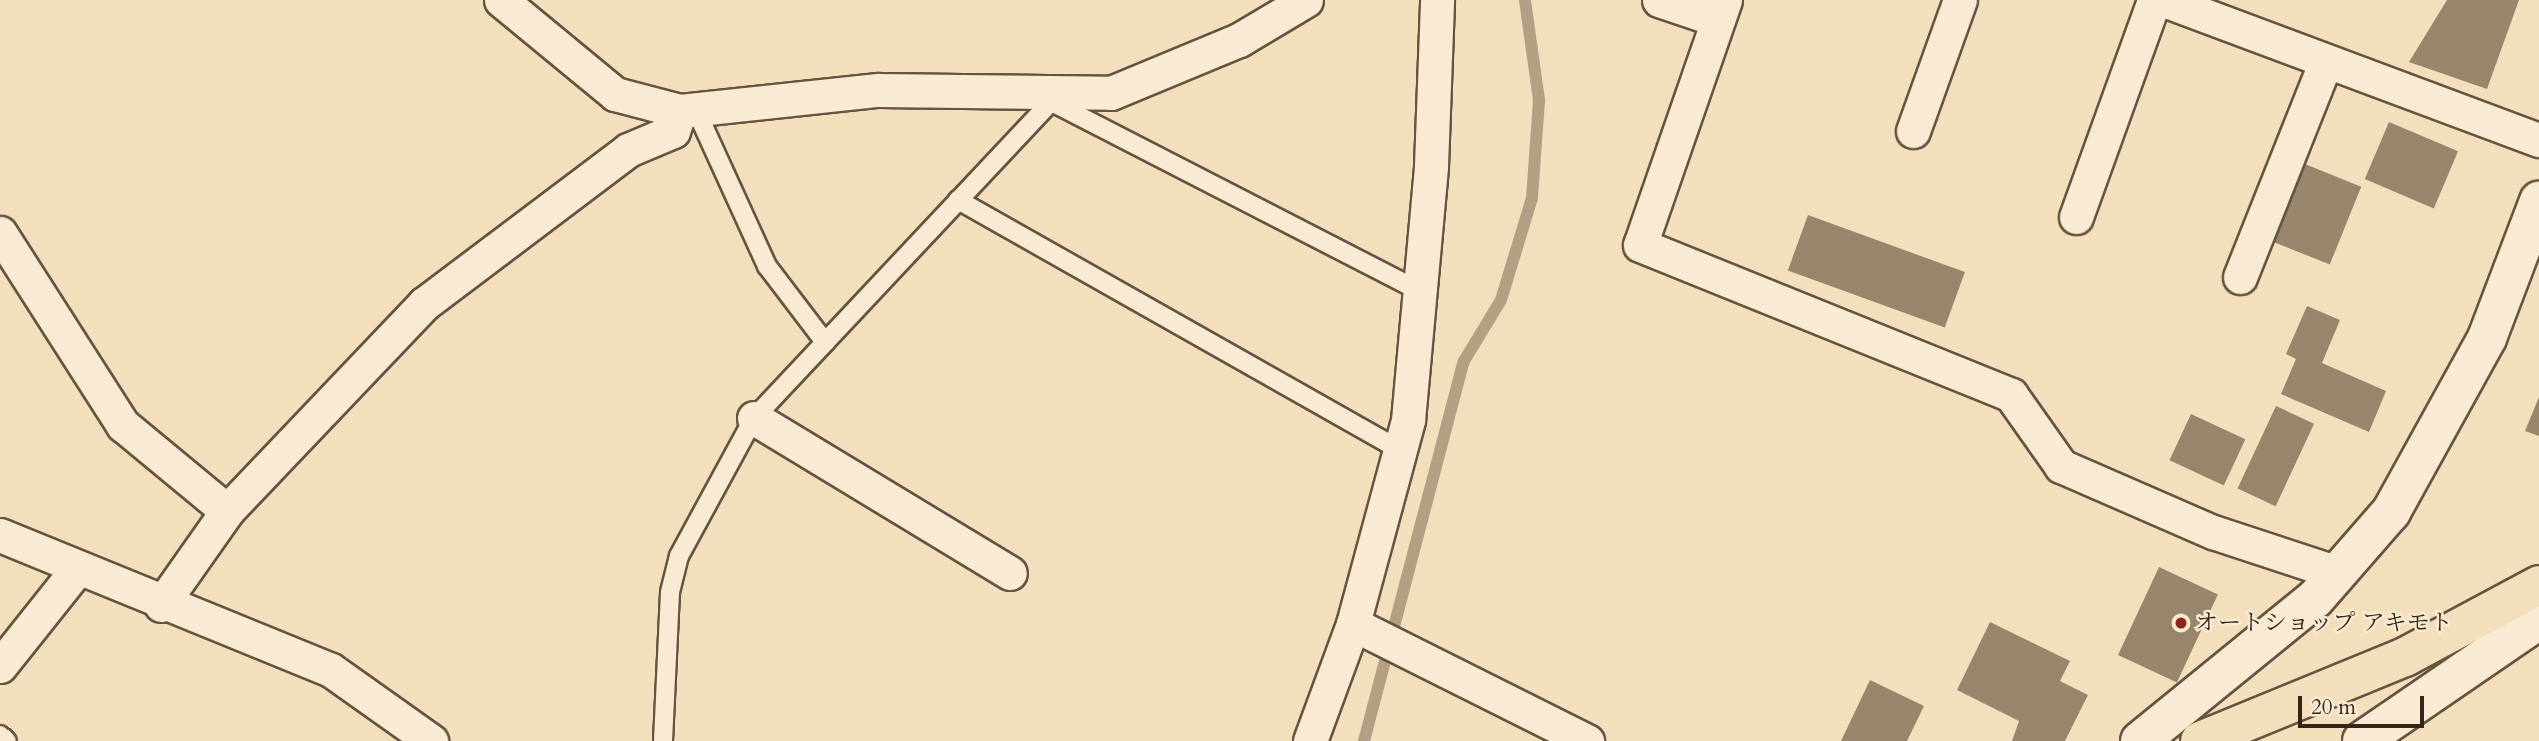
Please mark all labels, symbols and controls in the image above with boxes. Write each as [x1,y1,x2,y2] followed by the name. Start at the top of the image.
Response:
[2195,609,2454,637] place label: オートショップ アキモト
[2173,615,2189,631] marker: オートショップ アキモト
[2301,682,2427,726] scale bar
[2311,693,2356,722] text: 20 m

